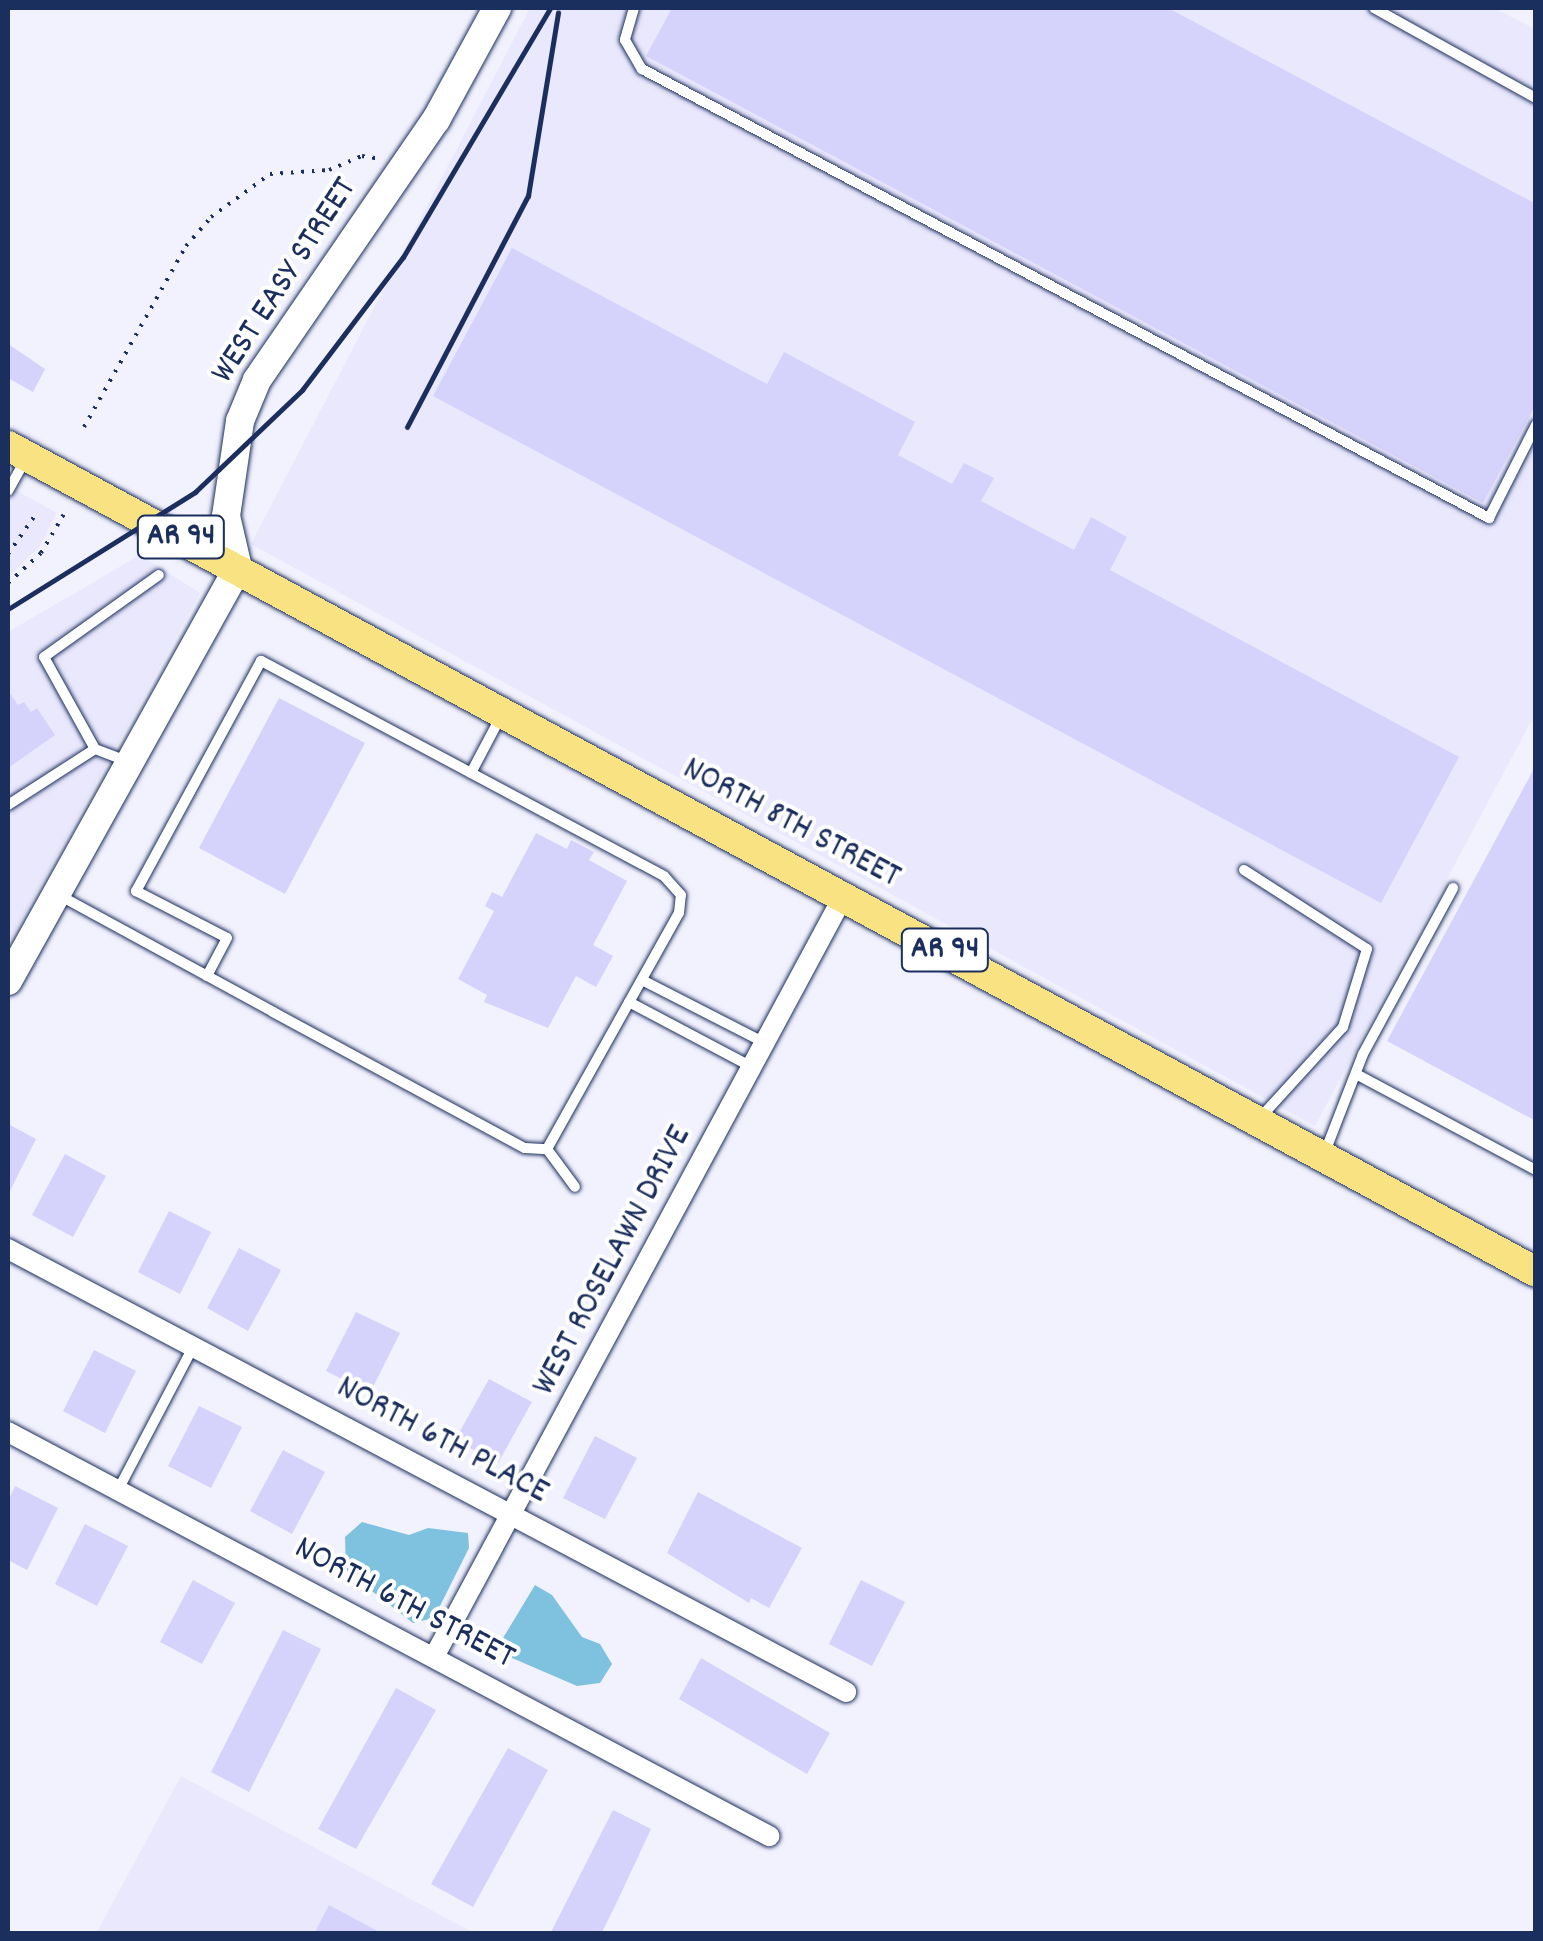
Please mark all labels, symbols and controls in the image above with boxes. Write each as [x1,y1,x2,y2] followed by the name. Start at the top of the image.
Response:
[203,170,367,392] street label: WEST EASY STREET
[136,510,226,564] road number: AR 94
[675,749,907,899] street label: NORTH 8TH STREET
[900,923,990,977] road number: AR 94
[524,1119,702,1403] street label: WEST ROSELAWN DRIVE
[329,1368,555,1514] street label: NORTH 6TH PLACE
[287,1528,521,1680] street label: NORTH 6TH STREET

